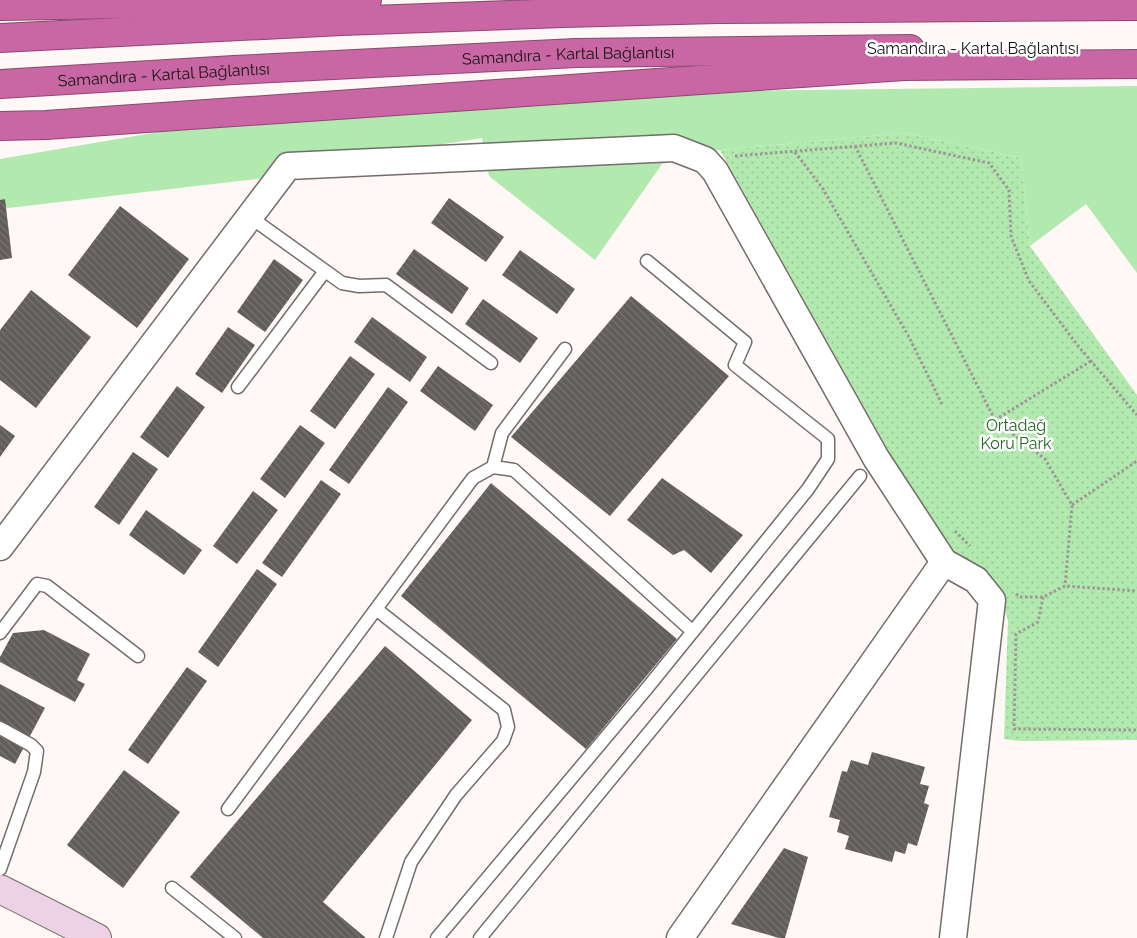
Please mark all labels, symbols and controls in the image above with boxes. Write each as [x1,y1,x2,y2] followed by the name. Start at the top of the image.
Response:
[867,39,1079,58] street label: Samandıra - Kartal Bağlantısı
[462,42,674,68] street label: Samandıra - Kartal Bağlantısı
[57,59,270,90] street label: Samandıra - Kartal Bağlantısı
[980,416,1052,453] park label: Ortadağ Koru Park

